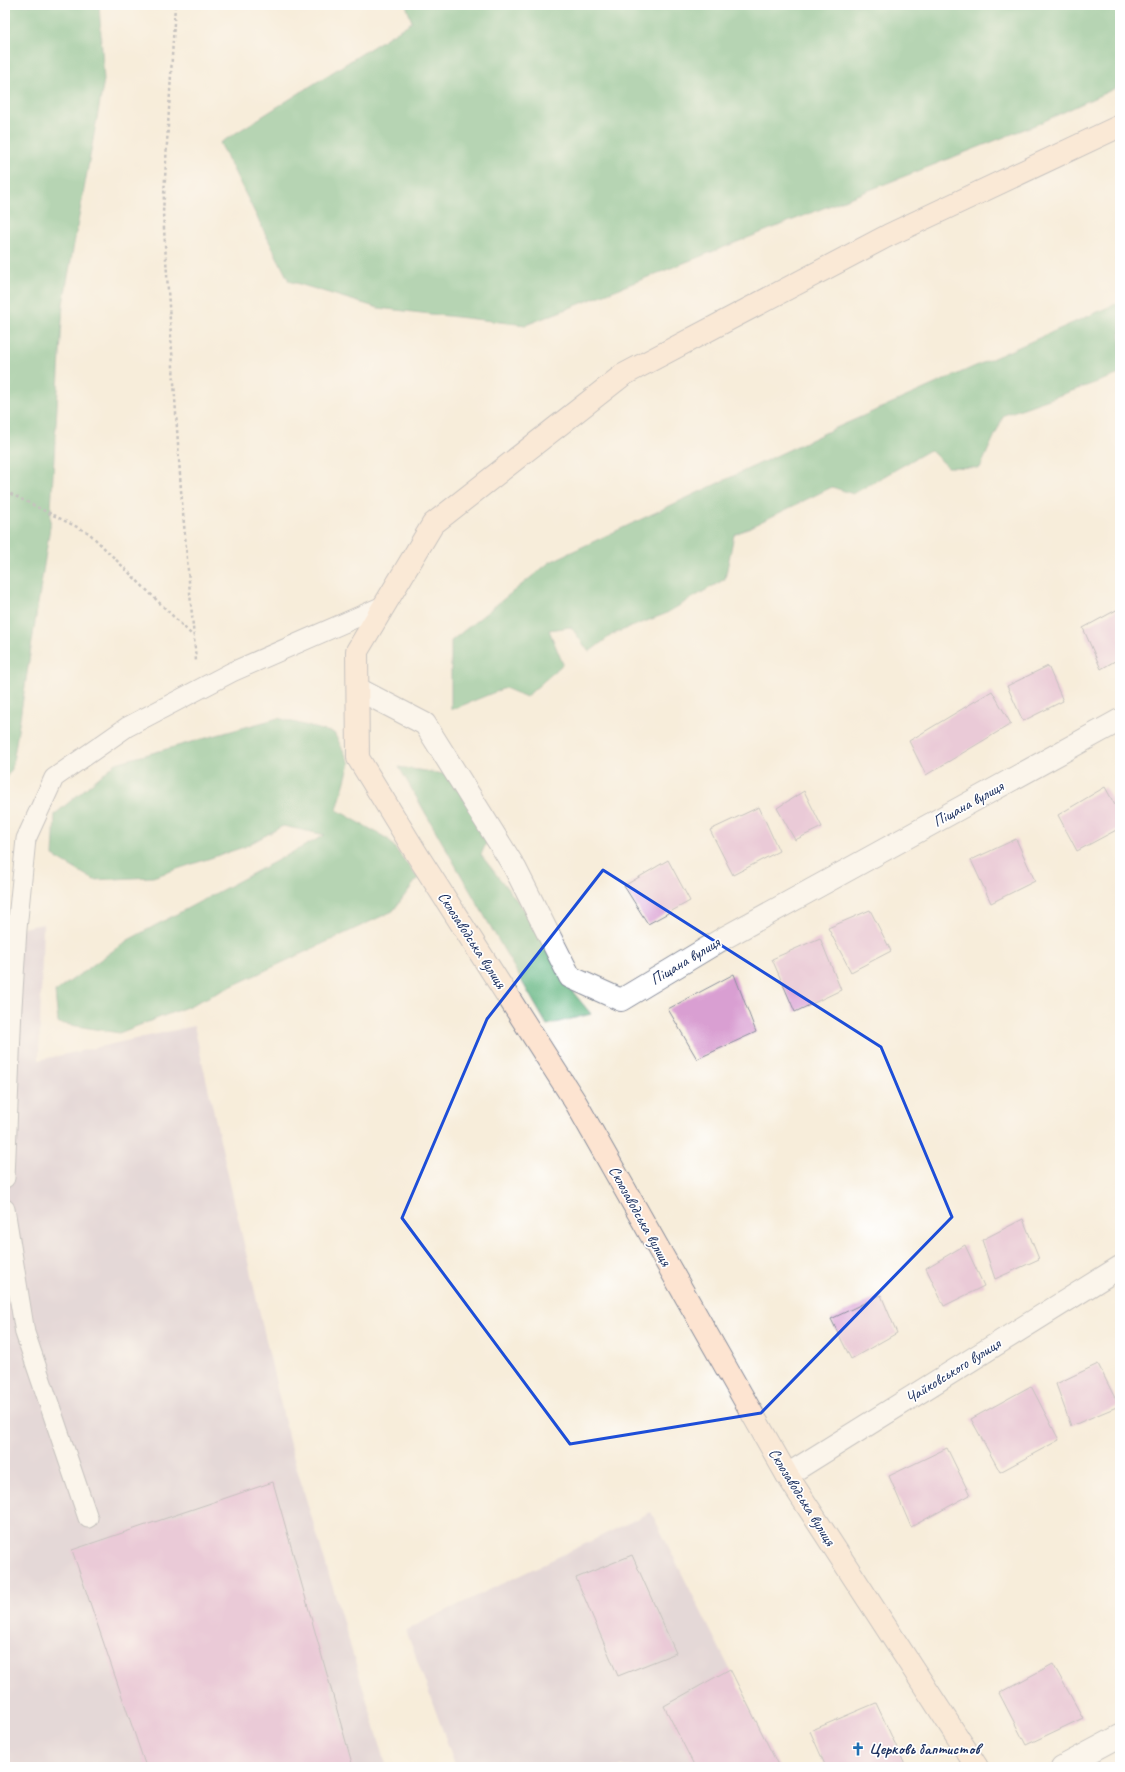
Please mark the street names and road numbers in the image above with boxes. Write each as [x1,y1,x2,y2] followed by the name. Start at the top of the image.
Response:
[929,776,1008,832] street label: Піщана вулиця
[433,888,511,993] street label: Склозаводська вулиця
[647,932,724,990] street label: Піщана вулиця
[604,1162,676,1271] street label: Склозаводська вулиця
[902,1333,1006,1408] street label: Чайковського вулиця
[764,1444,841,1551] street label: Склозаводська вулиця

